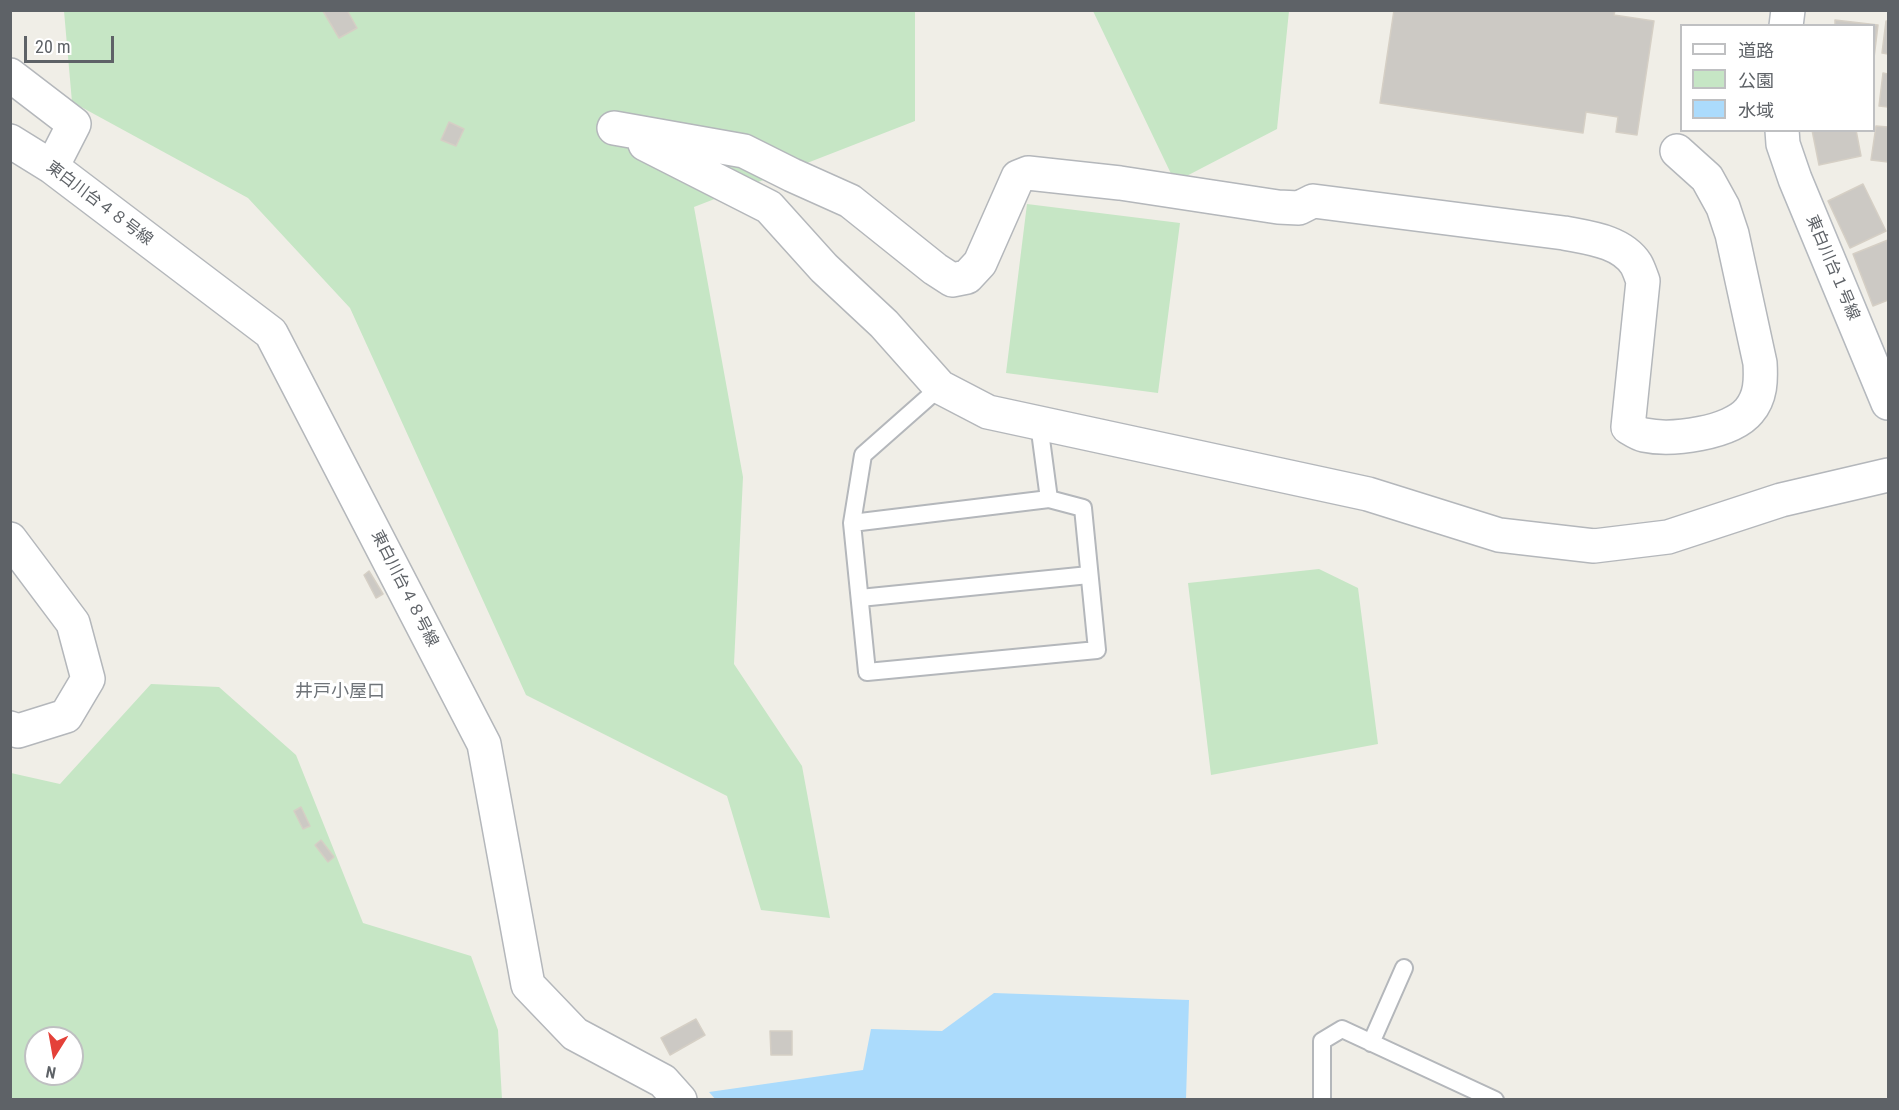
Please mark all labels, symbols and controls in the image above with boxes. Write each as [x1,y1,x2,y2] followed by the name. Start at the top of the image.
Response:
[27,24,117,62] scale bar
[1680,24,1875,132] legend
[35,36,70,57] text: 20 m
[1738,40,1774,61] text: 道路
[1738,70,1774,91] text: 公園
[1738,100,1774,121] text: 水域
[42,158,156,250] street label: 東白川台４８号線
[1801,213,1863,323] street label: 東白川台１号線
[366,528,442,650] street label: 東白川台４８号線
[295,681,385,703] district label: 井戸小屋口
[24,1026,84,1086] north arrow
[44,1062,57,1082] text: N

